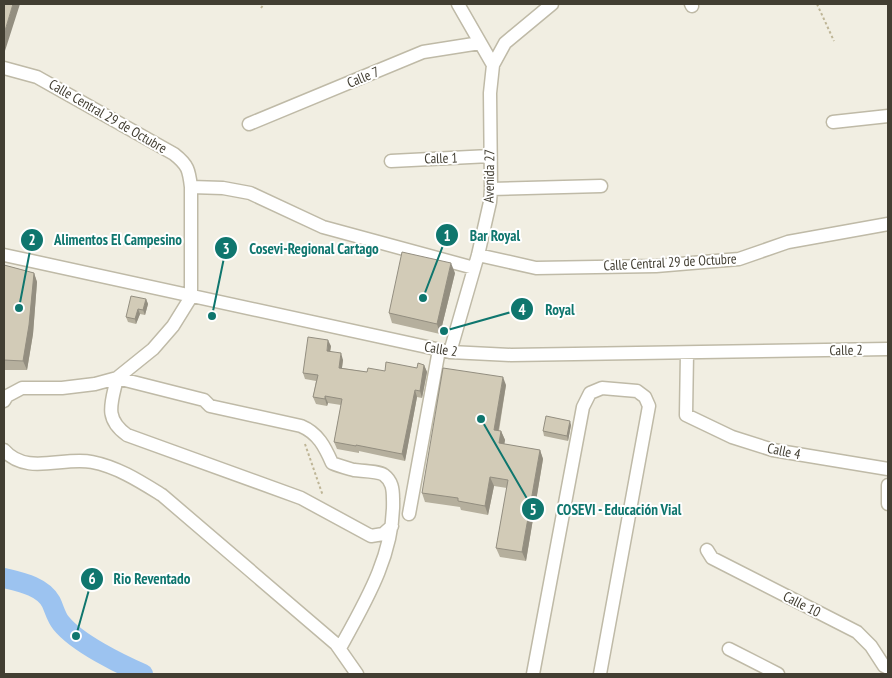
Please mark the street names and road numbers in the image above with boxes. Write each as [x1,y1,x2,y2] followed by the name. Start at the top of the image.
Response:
[344,62,382,92] street label: Calle 7
[46,75,170,157] street label: Calle Central 29 de Octubre
[424,148,458,168] street label: Calle 1
[480,149,498,203] street label: Avenida 27
[603,250,737,274] street label: Calle Central 29 de Octubre
[423,337,459,361] street label: Calle 2
[829,341,863,359] street label: Calle 2
[766,439,803,463] street label: Calle 4
[780,587,824,621] street label: Calle 10

